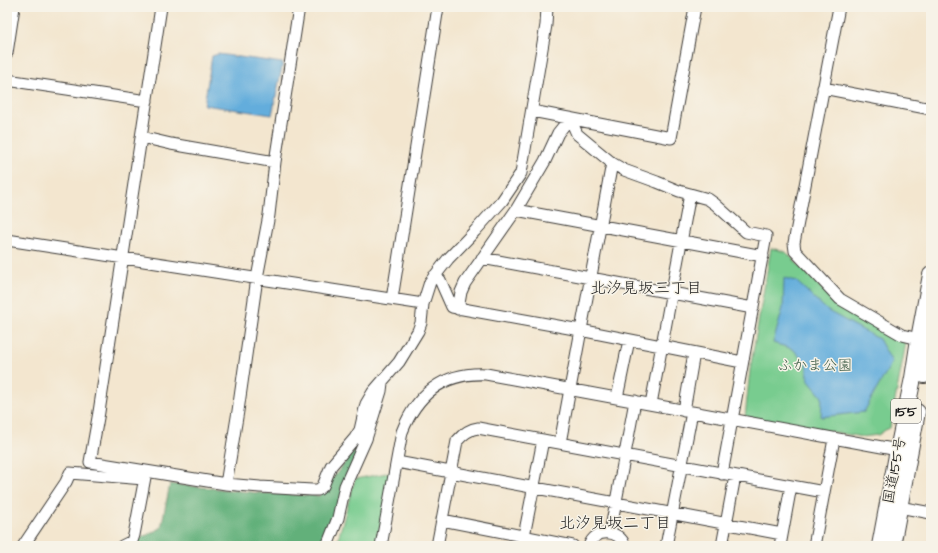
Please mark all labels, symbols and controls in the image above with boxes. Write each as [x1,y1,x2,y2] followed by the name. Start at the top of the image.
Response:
[590,277,702,299] district label: 北汐見坂三丁目
[777,355,853,376] park label: ふかま公園
[891,399,921,423] road number: 155
[878,435,911,506] street label: 国道155号
[559,512,671,534] district label: 北汐見坂二丁目

